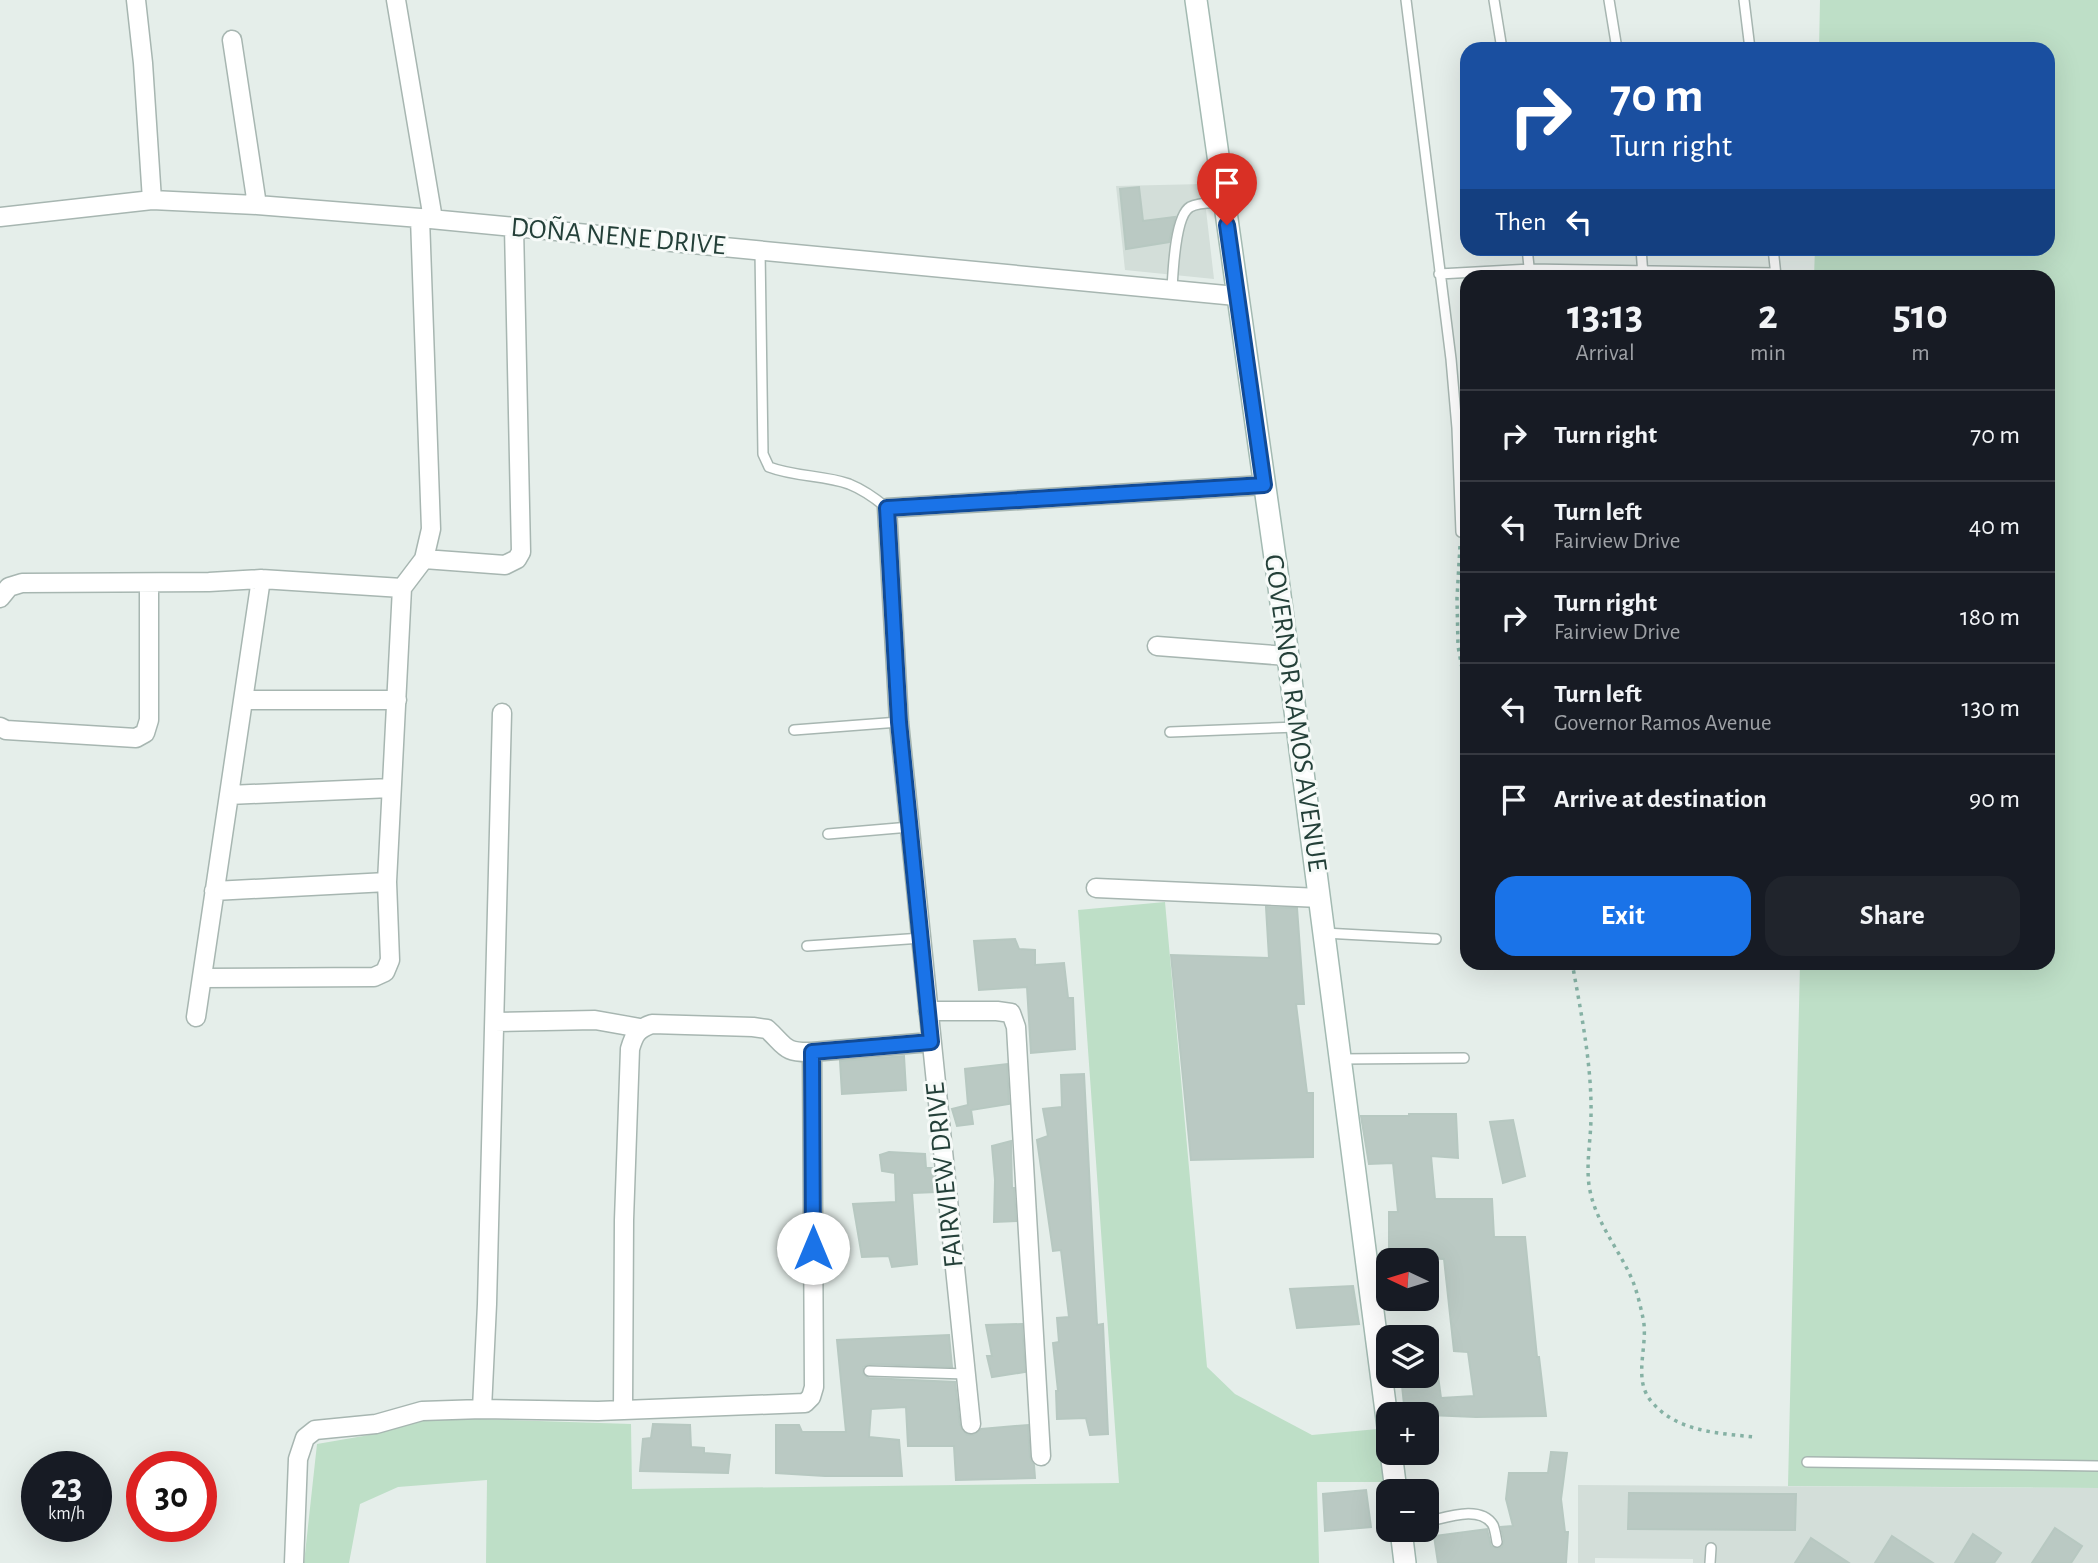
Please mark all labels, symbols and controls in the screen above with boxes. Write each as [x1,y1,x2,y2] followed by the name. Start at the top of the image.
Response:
[1495,70,1586,161] icon: right
[1610,72,1704,121] text: 70 m
[1610,130,1732,162] text: Turn right
[1197,153,1257,225] pin
[1208,164,1246,202] icon: arrive
[1560,203,1598,241] icon: left
[1495,209,1546,235] text: Then
[509,212,727,260] street label: DOÑA NENE DRIVE
[1567,294,1643,336] text: 13:13
[1758,294,1778,336] text: 2
[1893,294,1948,336] text: 510
[1575,342,1635,365] text: Arrival
[1750,342,1786,365] text: min
[1911,342,1930,365] text: m
[1495,417,1533,455] icon: right
[1554,422,1657,448] text: Turn right
[1970,422,2020,448] text: 70 m
[1554,499,1642,525] text: Turn left
[1495,508,1533,546] icon: left
[1969,513,2020,539] text: 40 m
[1554,530,1680,553] text: Fairview Drive
[1259,553,1331,873] street label: GOVERNOR RAMOS AVENUE
[1554,590,1657,616] text: Turn right
[1495,599,1533,637] icon: right
[1960,604,2020,630] text: 180 m
[1554,621,1680,644] text: Fairview Drive
[1554,681,1642,707] text: Turn left
[1495,690,1533,728] icon: left
[1962,695,2020,721] text: 130 m
[1554,712,1772,735] text: Governor Ramos Avenue
[1495,781,1533,819] icon: arrive
[1554,786,1767,812] text: Arrive at destination
[1969,786,2020,812] text: 90 m
[1495,876,1751,956] button: Exit
[1765,876,2020,956] button: Share
[921,1081,969,1269] street label: FAIRVIEW DRIVE
[776,1211,850,1285] position arrow
[1376,1248,1438,1311] north arrow
[1376,1248,1439,1542] map controls
[1376,1325,1439,1388] button: layers
[1376,1402,1439,1465] button: +
[126,1451,217,1542] speed limit sign: 30
[51,1470,82,1505] text: 23
[1376,1479,1439,1542] button: −
[48,1505,85,1523] text: km/h

